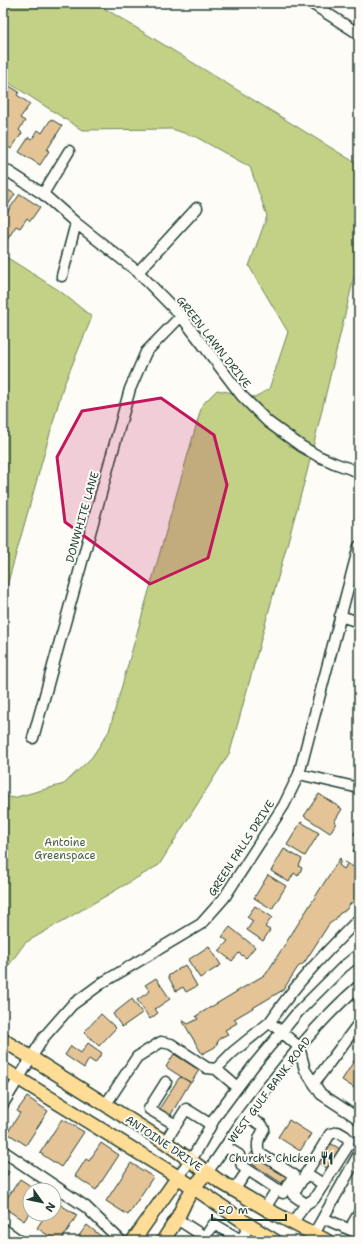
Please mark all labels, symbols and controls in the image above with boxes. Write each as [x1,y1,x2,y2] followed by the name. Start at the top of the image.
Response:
[173,293,254,391] street label: GREEN LAWN DRIVE
[62,470,103,564] street label: DONWHITE LANE
[205,797,278,899] street label: GREEN FALLS DRIVE
[34,835,96,863] park label: Antoine Greenspace
[225,1034,314,1146] street label: WEST GULF BANK ROAD
[122,1112,205,1175] street label: ANTOINE DRIVE
[319,1150,335,1166] restaurant icon: Church's Chicken
[229,1151,316,1166] place label: Church's Chicken
[22,1182,62,1222] north arrow
[212,1196,286,1222] scale bar
[41,1199,59,1215] text: N
[218,1202,248,1218] text: 50 m

